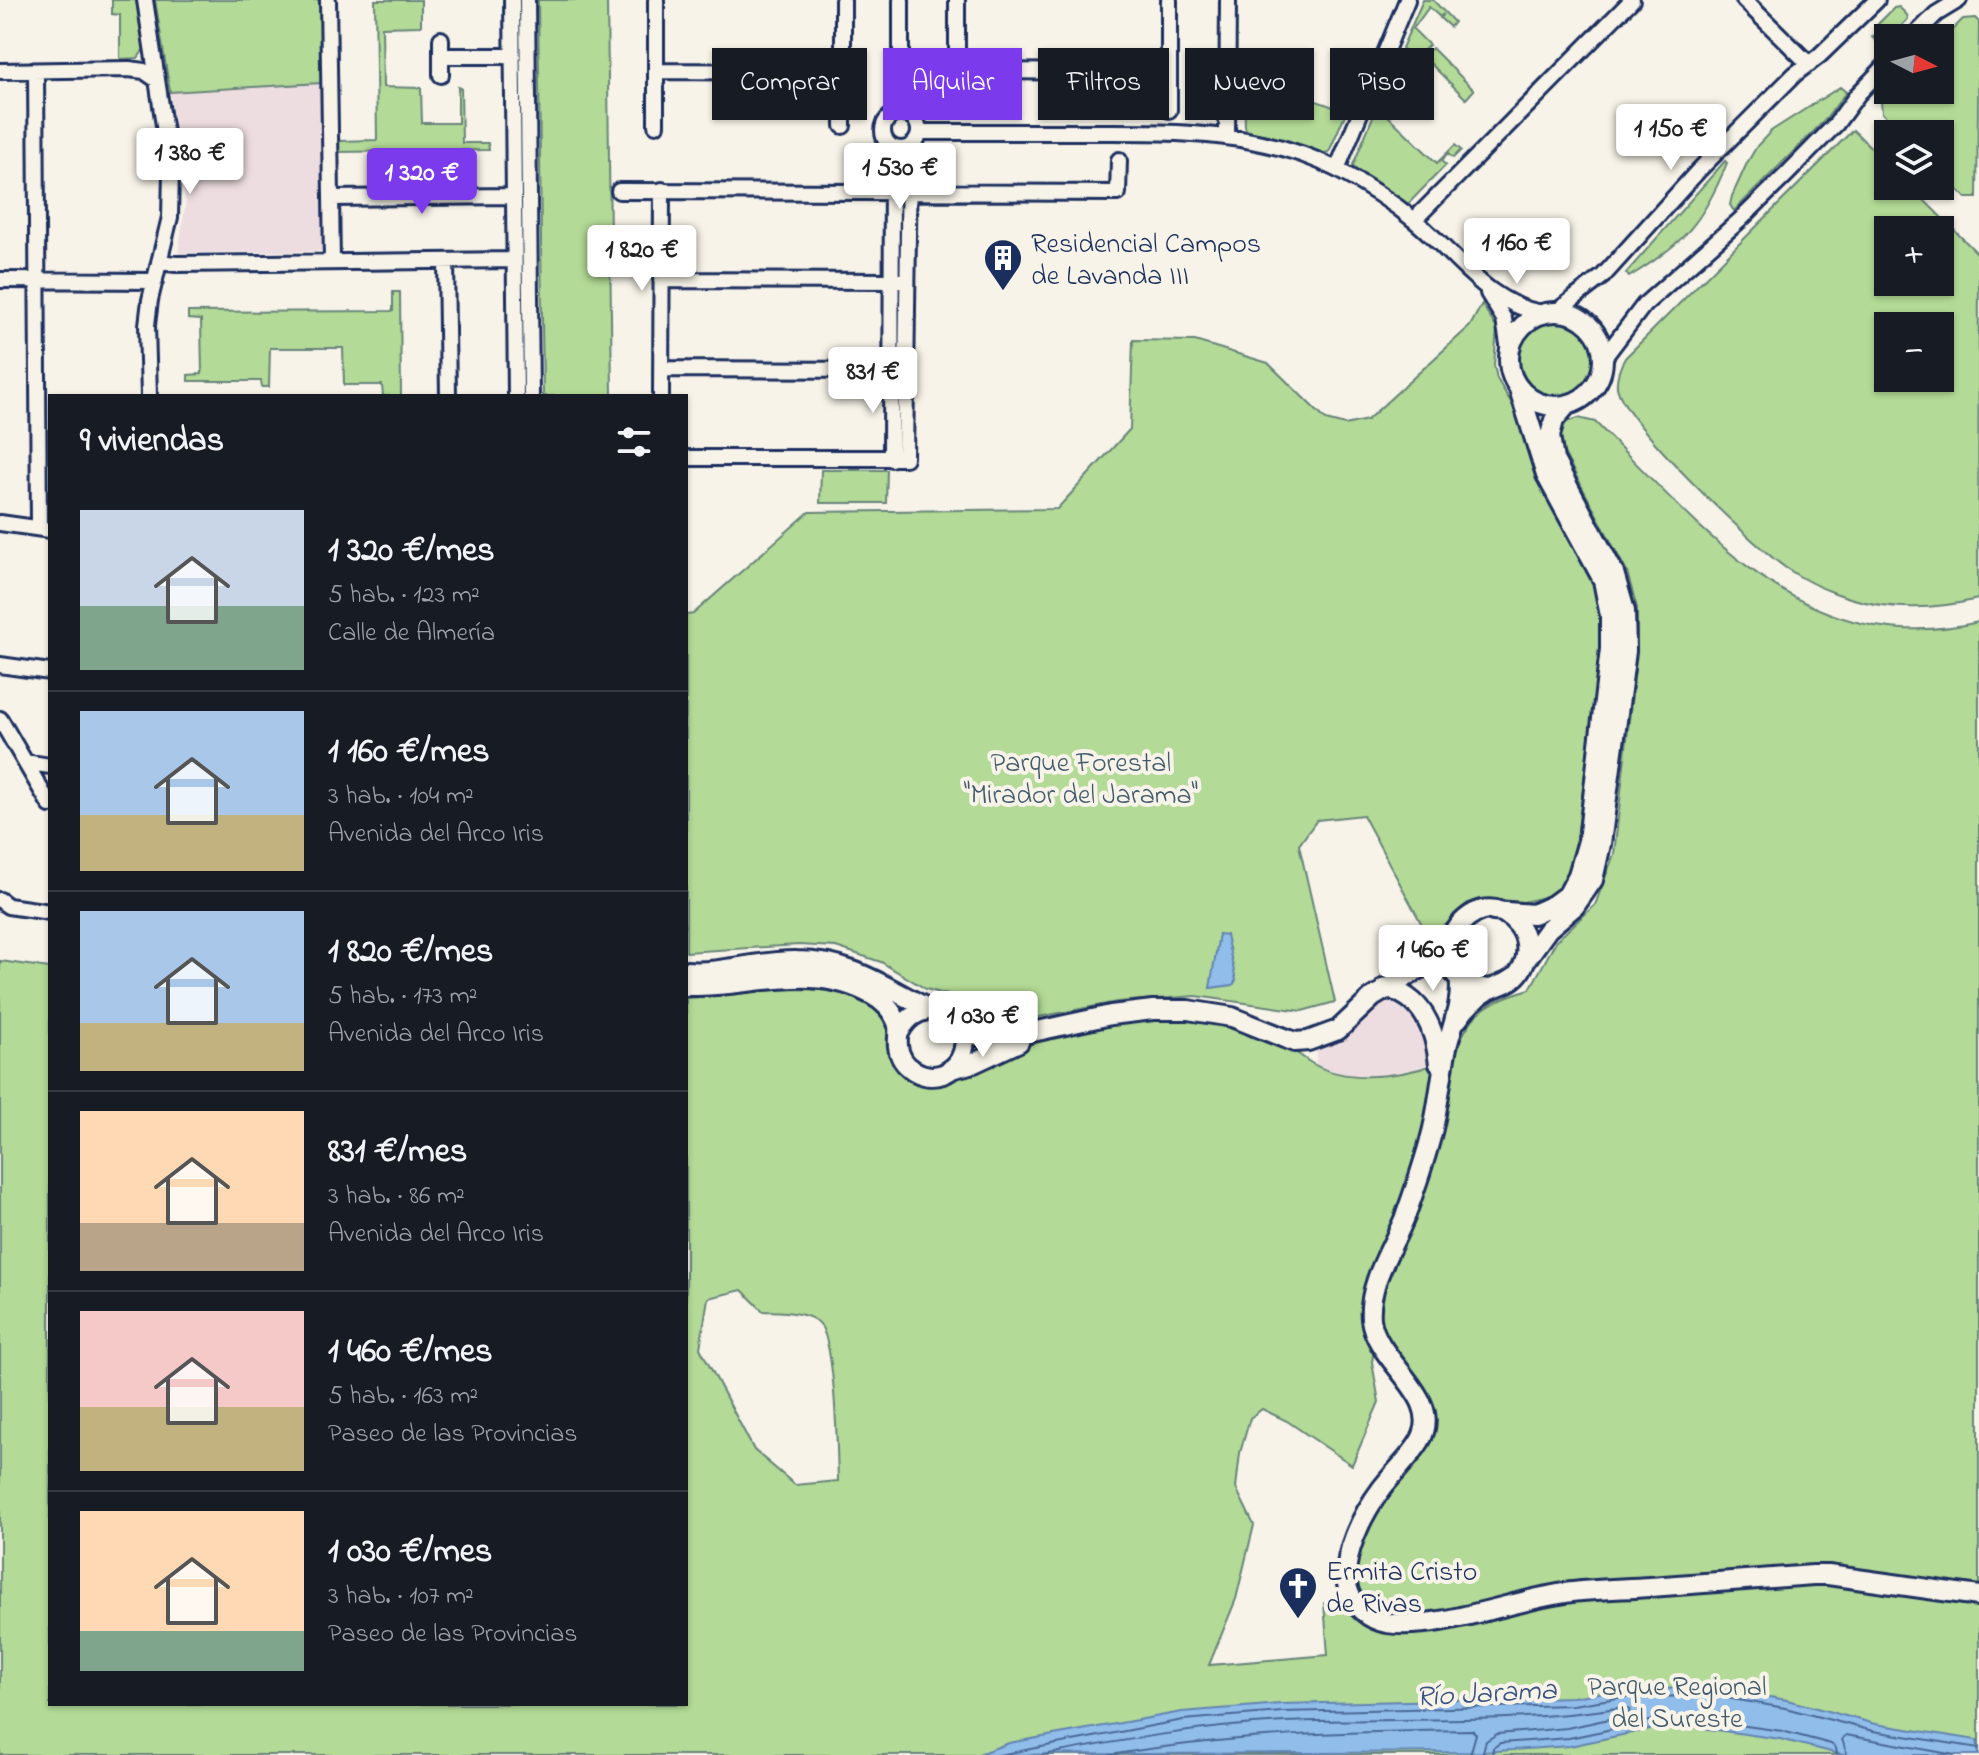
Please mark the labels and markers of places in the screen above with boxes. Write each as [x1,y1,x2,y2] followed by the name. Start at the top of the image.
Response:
[1597,104,1745,172] pin: 1 150 €
[116,128,264,196] pin: 1 380 €
[826,143,974,211] pin: 1 530 €
[348,148,496,216] pin: 1 320 €
[1443,218,1591,286] pin: 1 160 €
[568,225,716,293] pin: 1 820 €
[1031,225,1261,298] place label: Residencial Campos de Lavanda III
[982,237,1024,292] building icon: Residencial Campos de Lavanda III
[817,347,929,415] pin: 831 €
[1359,925,1507,993] pin: 1 460 €
[909,991,1057,1059] pin: 1 030 €
[1326,1553,1477,1626] place label: Ermita Cristo de Rivas
[1277,1565,1319,1620] church icon: Ermita Cristo de Rivas

